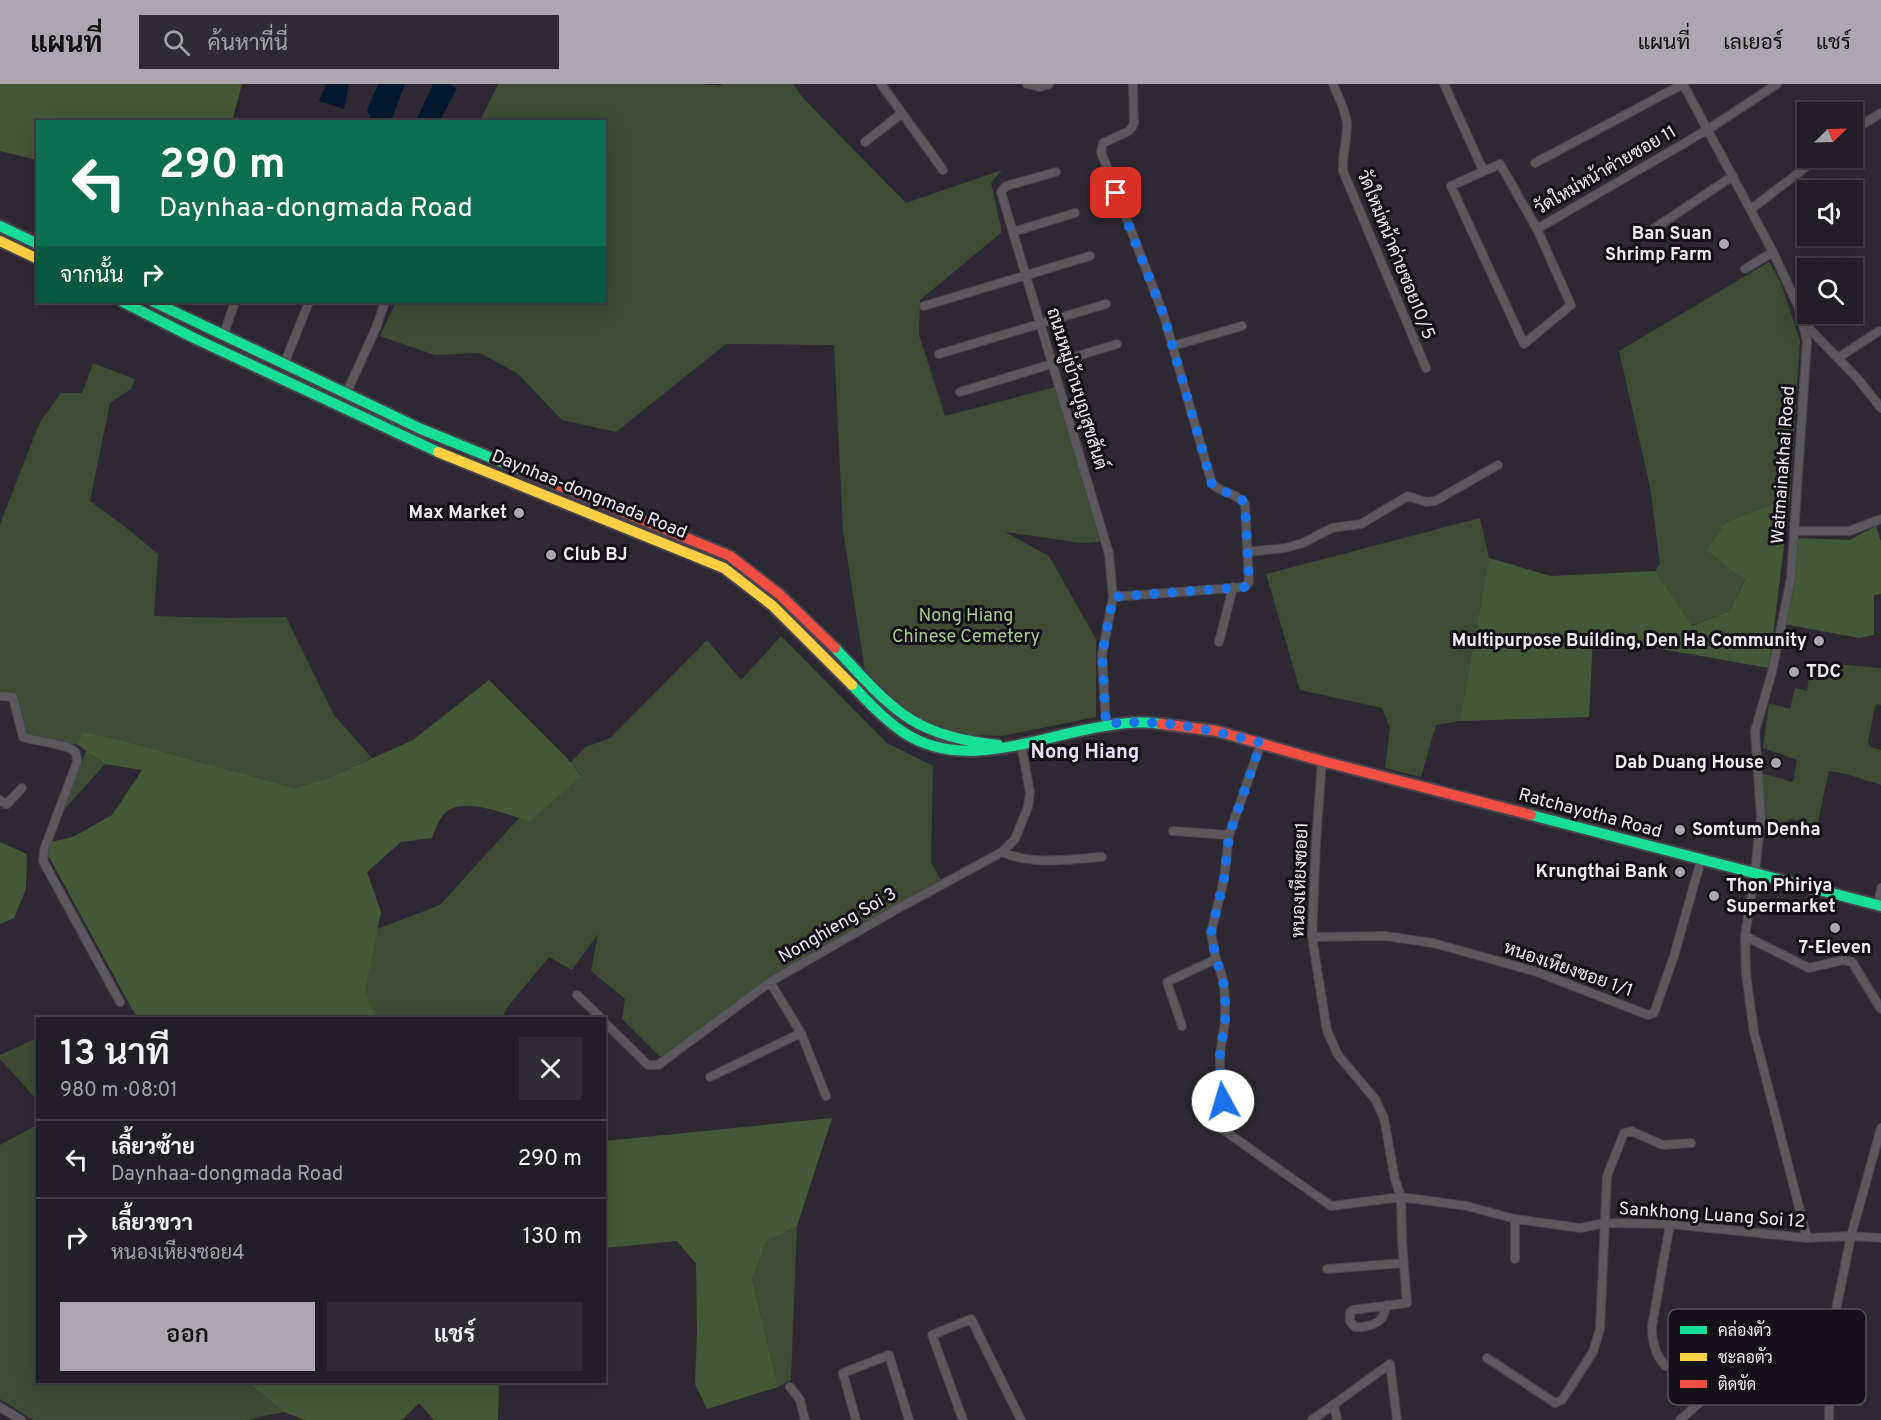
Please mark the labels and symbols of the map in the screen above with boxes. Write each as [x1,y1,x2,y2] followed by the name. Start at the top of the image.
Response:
[1797,102,1863,168] north arrow
[1529,118,1681,221] street label: วัดใหม่หน้าค่ายซอย 11
[1350,166,1442,343] street label: วัดใหม่หน้าค่ายซอย10/5
[1090,167,1141,218] pin
[1605,223,1712,267] place label: Ban Suan Shrimp Farm
[1717,237,1731,251] marker: Ban Suan Shrimp Farm
[1040,304,1114,473] street label: ถนนหมู่บ้านบุญสุขสันต์
[1767,385,1801,545] street label: Watmainakhai Road
[488,445,690,545] street label: Daynhaa-dongmada Road
[409,502,507,525] place label: Max Market
[512,506,526,520] marker: Max Market
[563,544,628,567] place label: Club BJ
[544,548,558,562] marker: Club BJ
[892,605,1040,649] park label: Nong Hiang Chinese Cemetery
[1452,630,1807,653] place label: Multipurpose Building, Den Ha Community
[1812,634,1826,648] marker: Multipurpose Building, Den Ha Community
[1806,661,1841,684] place label: TDC
[1787,665,1801,679] marker: TDC
[1031,740,1139,766] district label: Nong Hiang
[1615,752,1764,775] place label: Dab Duang House
[1769,756,1783,770] marker: Dab Duang House
[1516,784,1664,844] street label: Ratchayotha Road
[1692,819,1820,842] place label: Somtum Denha
[1284,822,1315,938] street label: หนองเหียงซอย1
[1673,823,1687,837] marker: Somtum Denha
[1536,861,1668,884] place label: Krungthai Bank
[1673,865,1687,879] marker: Krungthai Bank
[1726,875,1836,919] place label: Thon Phiriya Supermarket
[775,883,901,969] street label: Nonghieng Soi 3
[1707,889,1721,903] marker: Thon Phiriya Supermarket
[1828,921,1842,935] marker: 7-Eleven
[1500,934,1637,1003] street label: หนองเหียงซอย 1/1
[1799,937,1871,960] place label: 7-Eleven
[1191,1069,1255,1133] position arrow
[1618,1198,1806,1234] street label: Sankhong Luang Soi 12
[1668,1309,1866,1405] legend
[1718,1320,1772,1342] text: คล่องตัว
[1718,1347,1773,1369] text: ชะลอตัว
[1718,1374,1756,1396] text: ติดขัด

